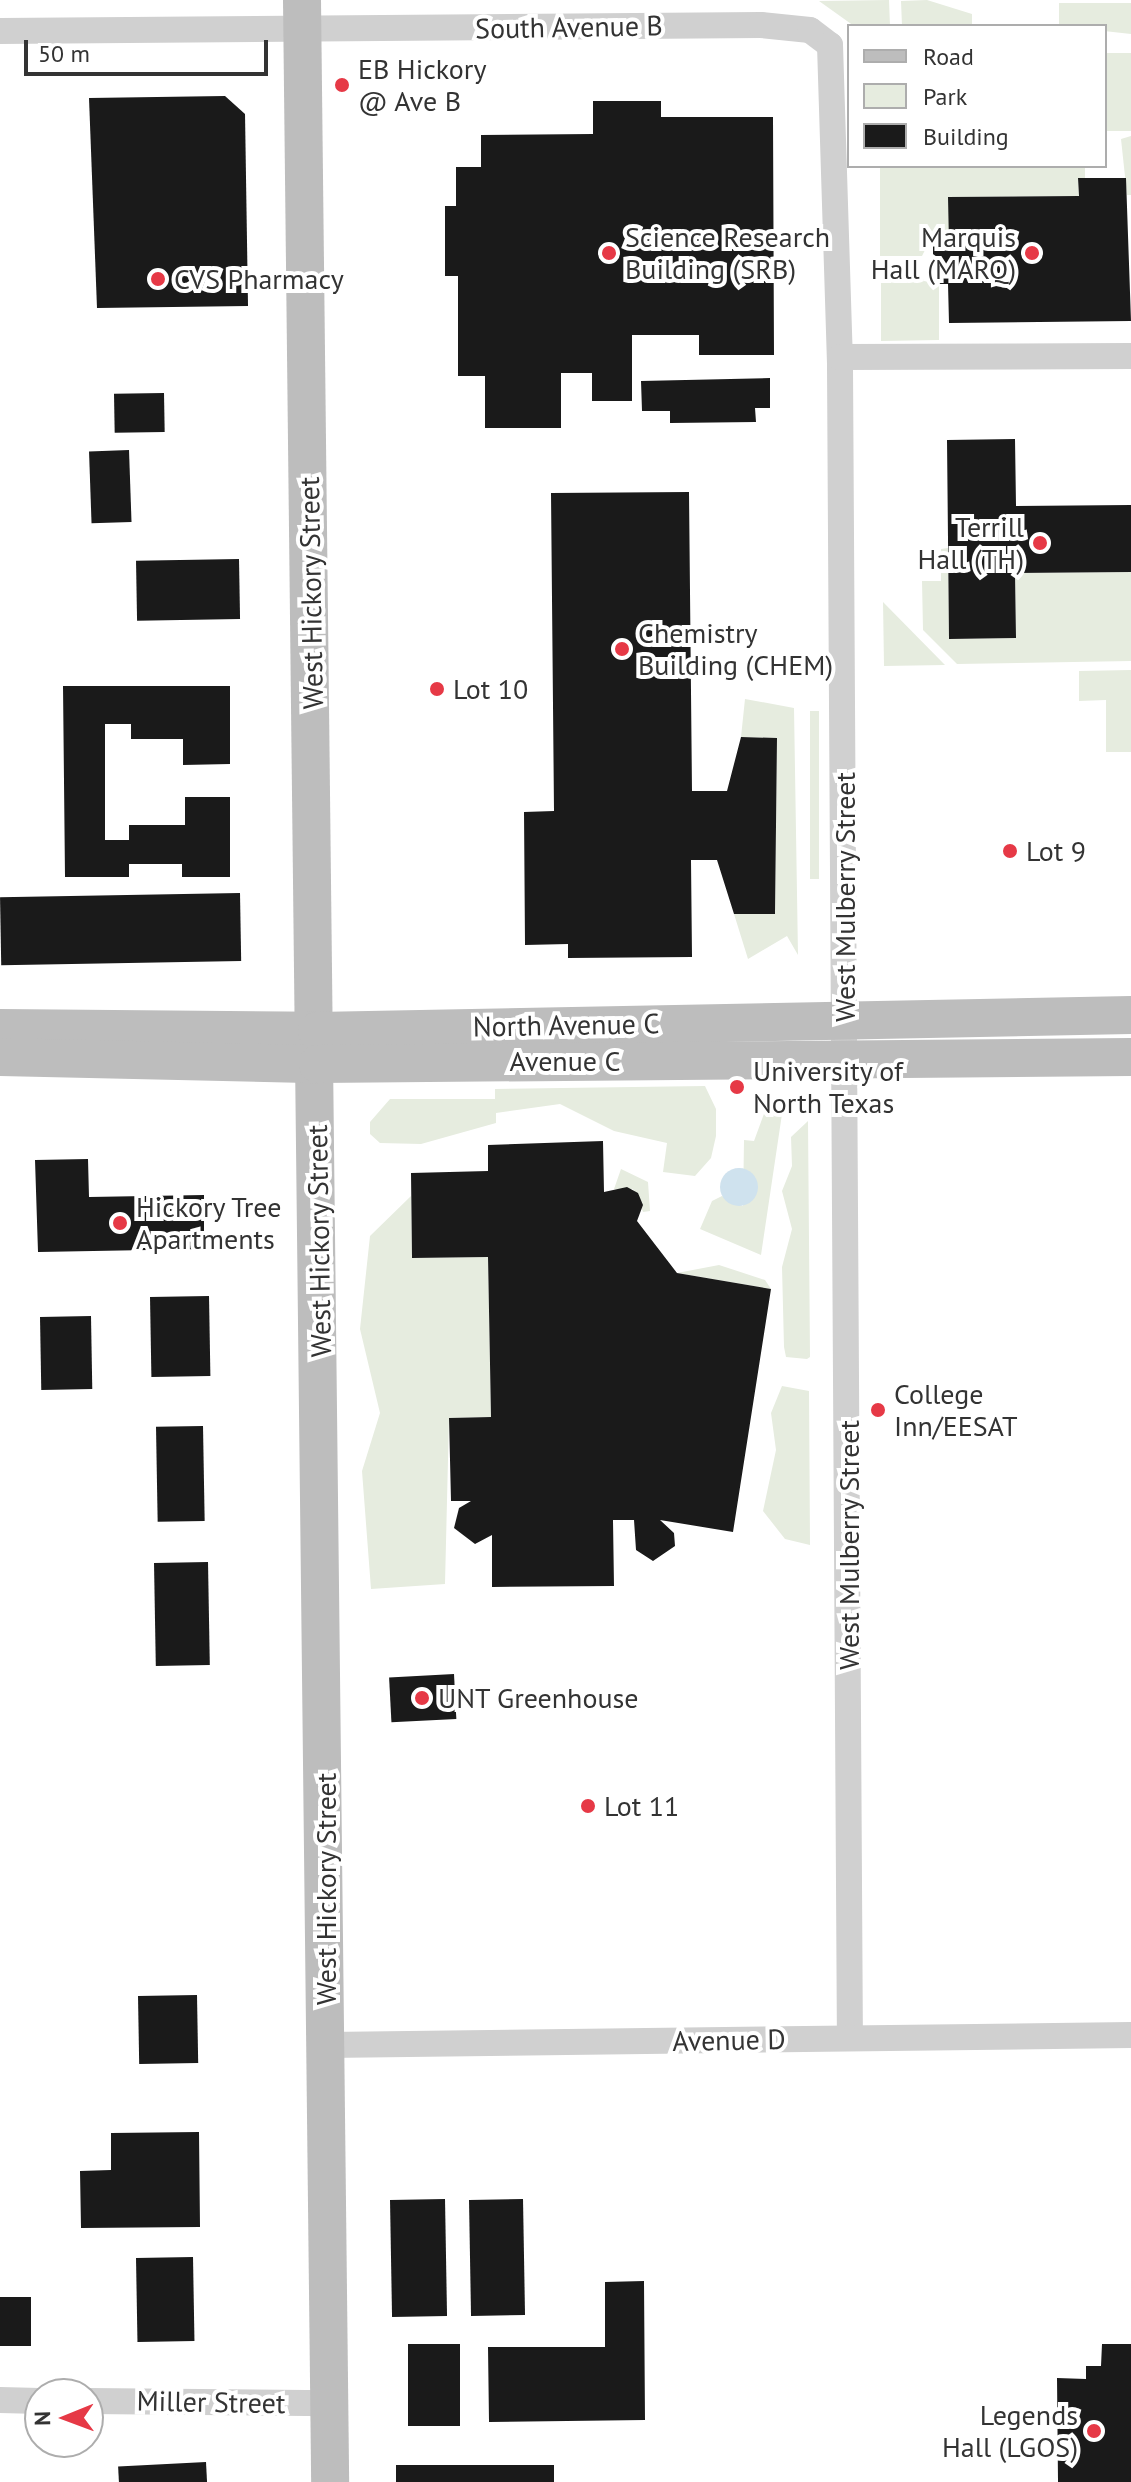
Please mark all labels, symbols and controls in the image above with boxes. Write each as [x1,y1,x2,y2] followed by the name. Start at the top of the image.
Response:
[474,9,664,45] street label: South Avenue B
[28,24,272,74] scale bar
[847,24,1107,168] legend
[38,38,90,69] text: 50 m
[923,41,974,72] text: Road
[358,52,486,118] place label: EB Hickory @ Ave B
[333,76,351,94] marker: EB Hickory @ Ave B
[923,81,967,112] text: Park
[923,121,1009,152] text: Building
[625,220,830,286] place label: Science Research Building (SRB)
[871,220,1016,286] place label: Marquis Hall (MARQ)
[600,244,618,262] marker: Science Research Building (SRB)
[1023,244,1041,262] marker: Marquis Hall (MARQ)
[174,262,344,296] place label: CVS Pharmacy
[149,270,167,288] marker: CVS Pharmacy
[292,476,330,710] street label: West Hickory Street
[917,510,1024,576] place label: Terrill Hall (TH)
[1031,534,1049,552] marker: Terrill Hall (TH)
[638,616,833,682] place label: Chemistry Building (CHEM)
[613,640,631,658] marker: Chemistry Building (CHEM)
[453,672,528,706] place label: Lot 10
[428,680,446,698] marker: Lot 10
[828,772,862,1022] street label: West Mulberry Street
[1026,834,1086,868] place label: Lot 9
[1001,842,1019,860] marker: Lot 9
[472,1007,660,1043] street label: North Avenue C
[510,1044,620,1078] street label: Avenue C
[753,1054,904,1120] place label: University of North Texas
[728,1078,746,1096] marker: University of North Texas
[300,1124,338,1358] street label: West Hickory Street
[136,1190,283,1256] place label: Hickory Tree Apartments
[111,1214,129,1232] marker: Hickory Tree Apartments
[894,1377,1018,1443] place label: College Inn/EESAT
[869,1401,887,1419] marker: College Inn/EESAT
[832,1420,866,1670] street label: West Mulberry Street
[438,1681,640,1715] place label: UNT Greenhouse
[413,1689,431,1707] marker: UNT Greenhouse
[309,1772,343,2006] street label: West Hickory Street
[604,1789,679,1823] place label: Lot 11
[579,1797,597,1815] marker: Lot 11
[672,2022,786,2058] street label: Avenue D
[24,2378,104,2458] north arrow
[136,2384,286,2420] street label: Miller Street
[942,2398,1078,2464] place label: Legends Hall (LGOS)
[28,2411,56,2426] text: N
[1085,2422,1103,2440] marker: Legends Hall (LGOS)

